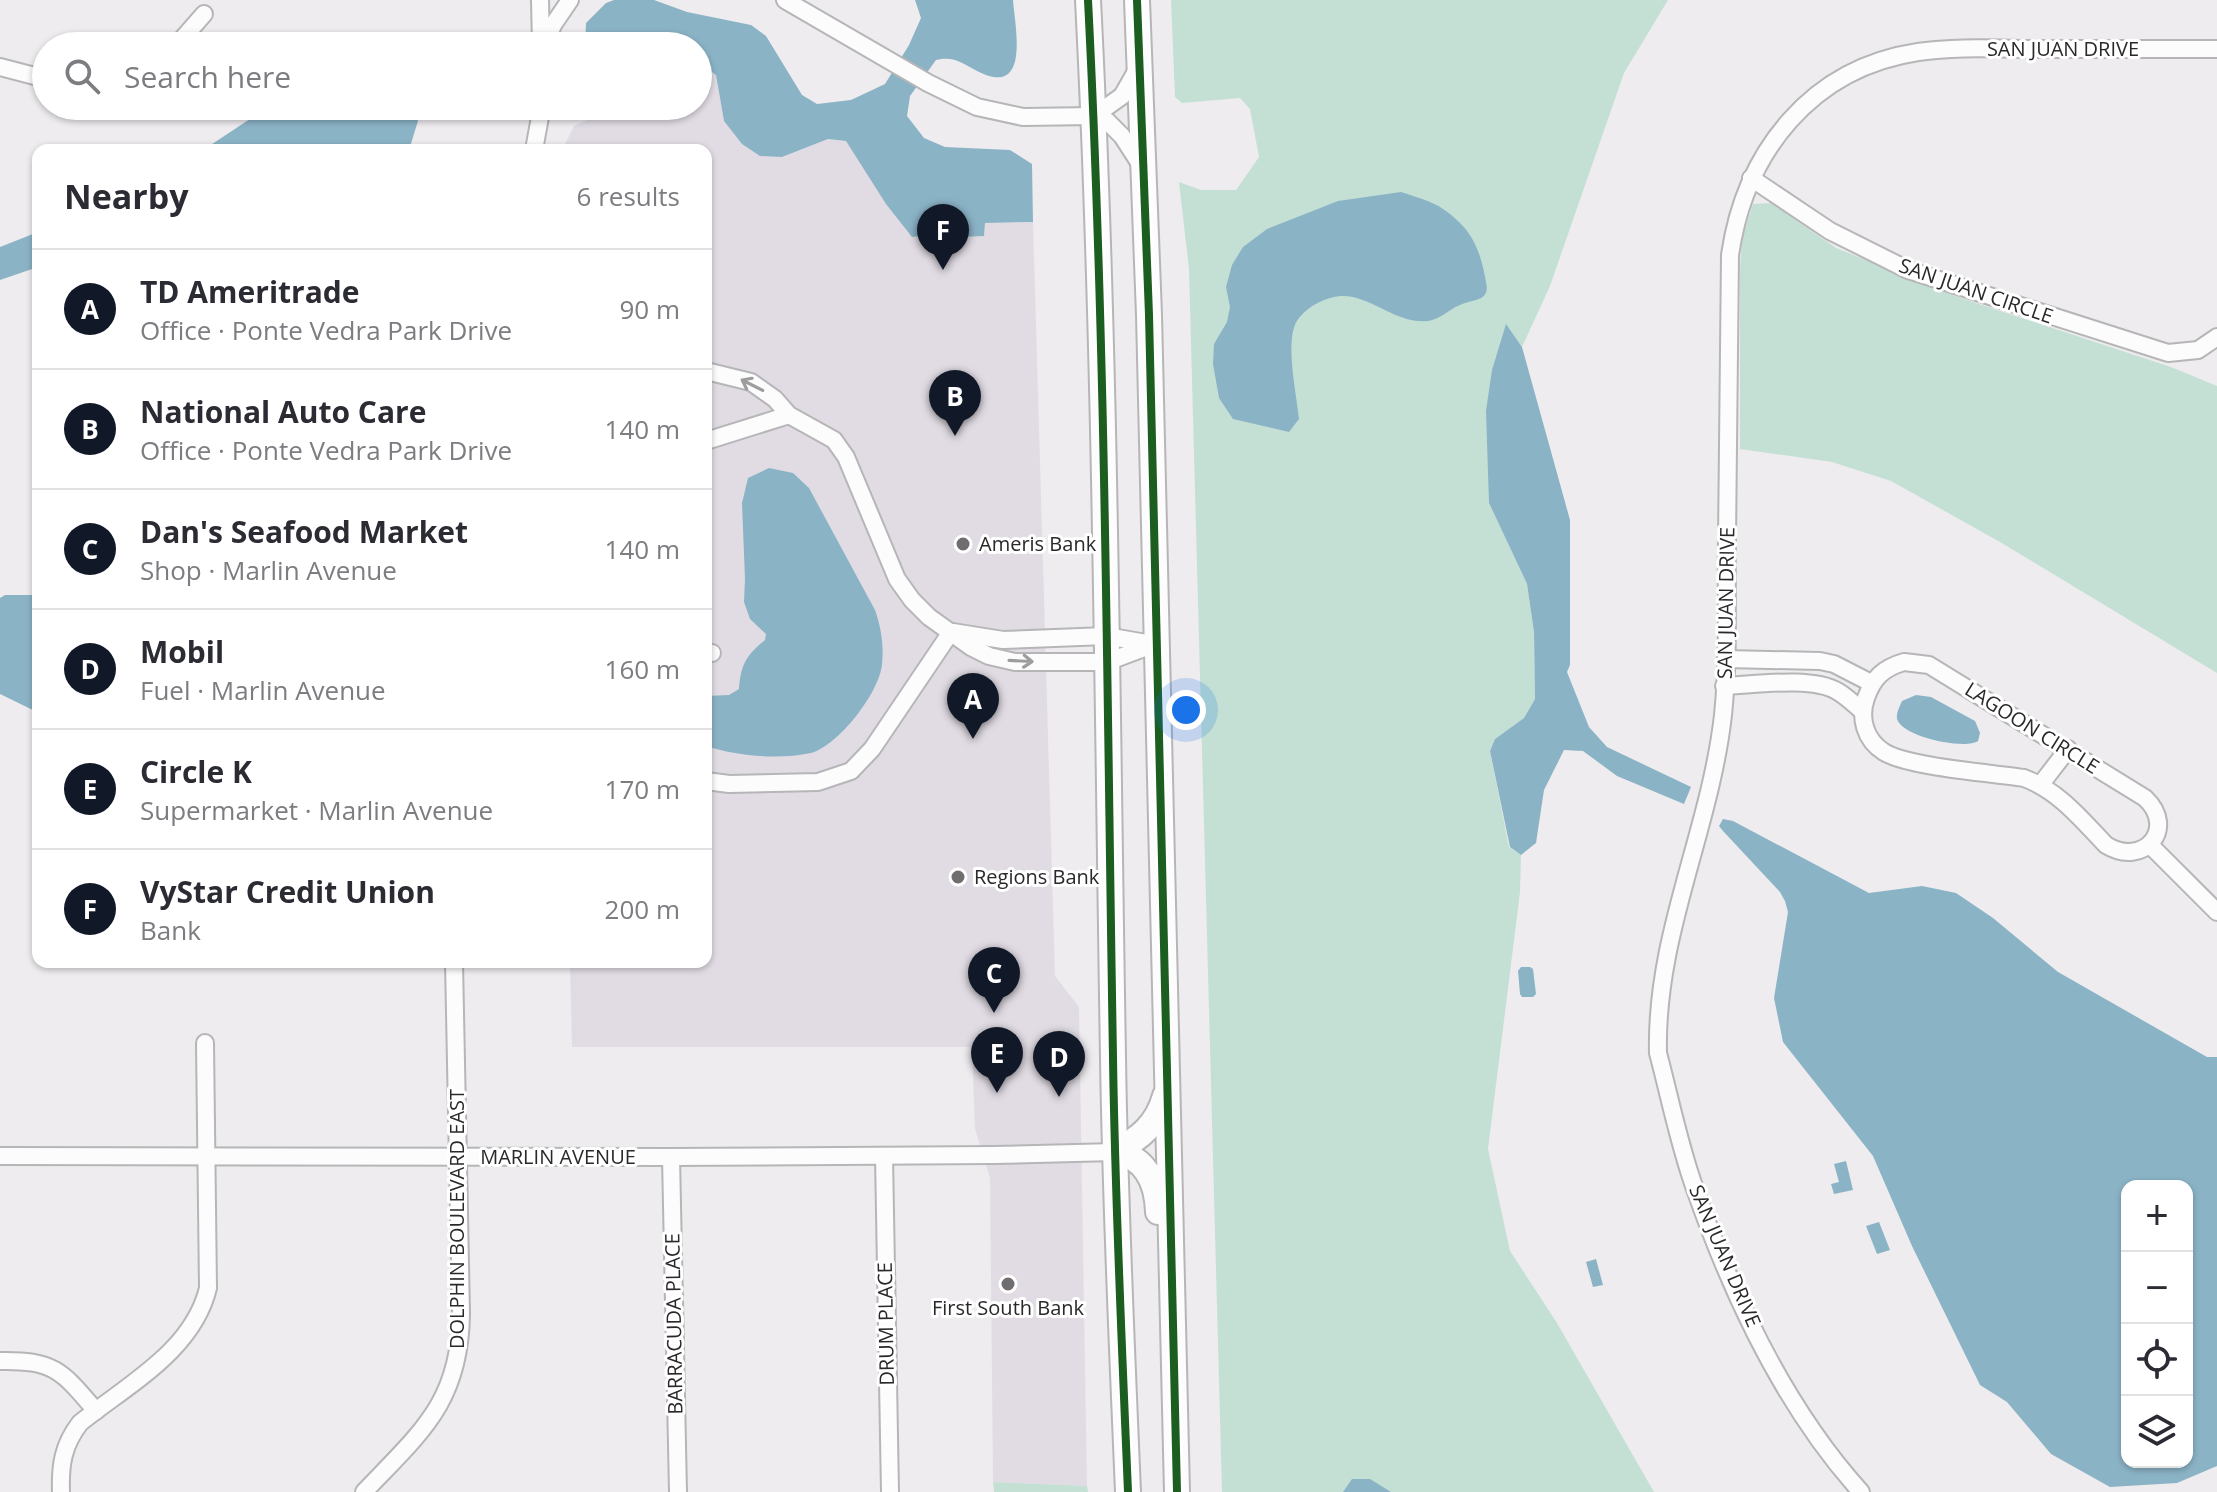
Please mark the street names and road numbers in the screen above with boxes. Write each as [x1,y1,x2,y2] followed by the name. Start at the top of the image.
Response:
[1987,35,2139,62] street label: SAN JUAN DRIVE
[1895,251,2057,330] street label: SAN JUAN CIRCLE
[1711,527,1740,679] street label: SAN JUAN DRIVE
[1960,675,2105,780] street label: LAGOON CIRCLE
[443,1089,470,1349] street label: DOLPHIN BOULEVARD EAST
[480,1143,636,1170] street label: MARLIN AVENUE
[1683,1180,1768,1331] street label: SAN JUAN DRIVE
[658,1233,689,1415] street label: BARRACUDA PLACE
[871,1262,900,1386] street label: DRUM PLACE

